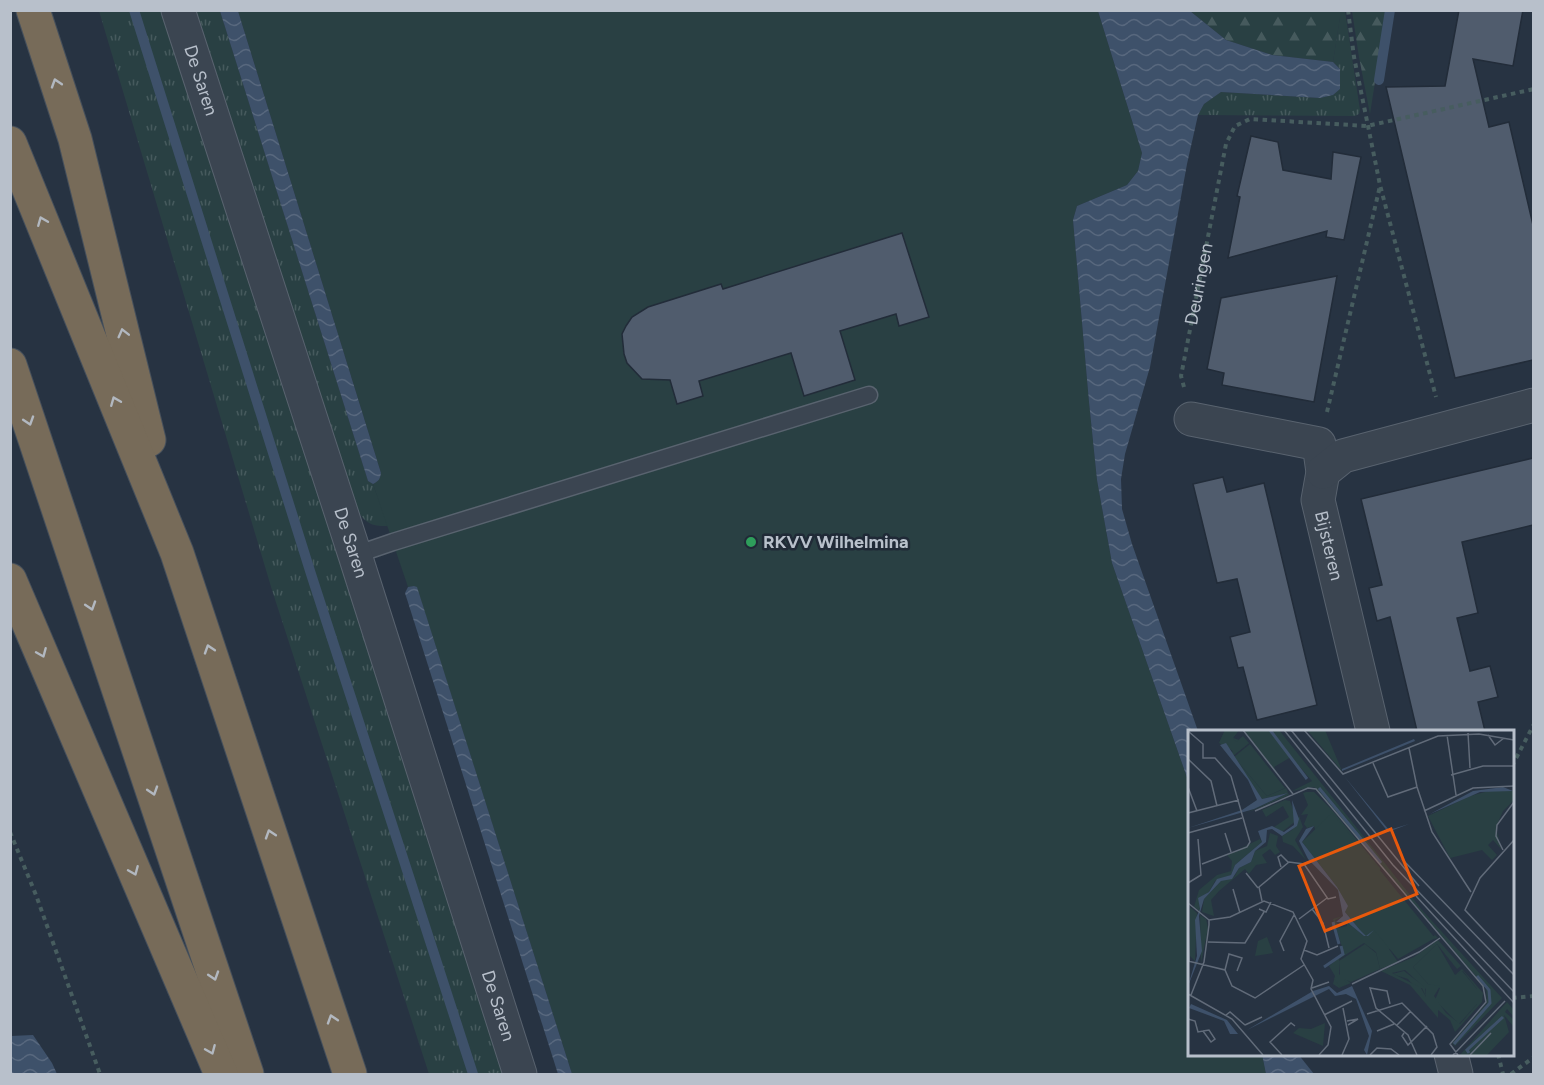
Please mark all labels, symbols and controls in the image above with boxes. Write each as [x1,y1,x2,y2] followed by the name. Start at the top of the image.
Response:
[179,42,223,118] street label: De Saren
[51,78,64,89] one-way arrow
[37,216,49,227] one-way arrow
[1180,241,1218,327] street label: Deuringen
[117,328,130,338] one-way arrow
[110,396,122,407] one-way arrow
[22,415,34,426] one-way arrow
[329,505,373,581] street label: De Saren
[1310,509,1348,583] street label: Bijsteren
[763,531,909,553] place label: RKVV Wilhelmina
[744,535,758,549] marker: RKVV Wilhelmina
[83,600,96,611] one-way arrow
[204,644,216,655] one-way arrow
[35,647,47,658] one-way arrow
[1188,730,1514,1055] inset map
[145,785,158,796] one-way arrow
[265,829,278,840] one-way arrow
[127,865,139,876] one-way arrow
[477,968,520,1044] street label: De Saren
[207,970,220,980] one-way arrow
[326,1014,339,1025] one-way arrow
[204,1044,216,1055] one-way arrow

